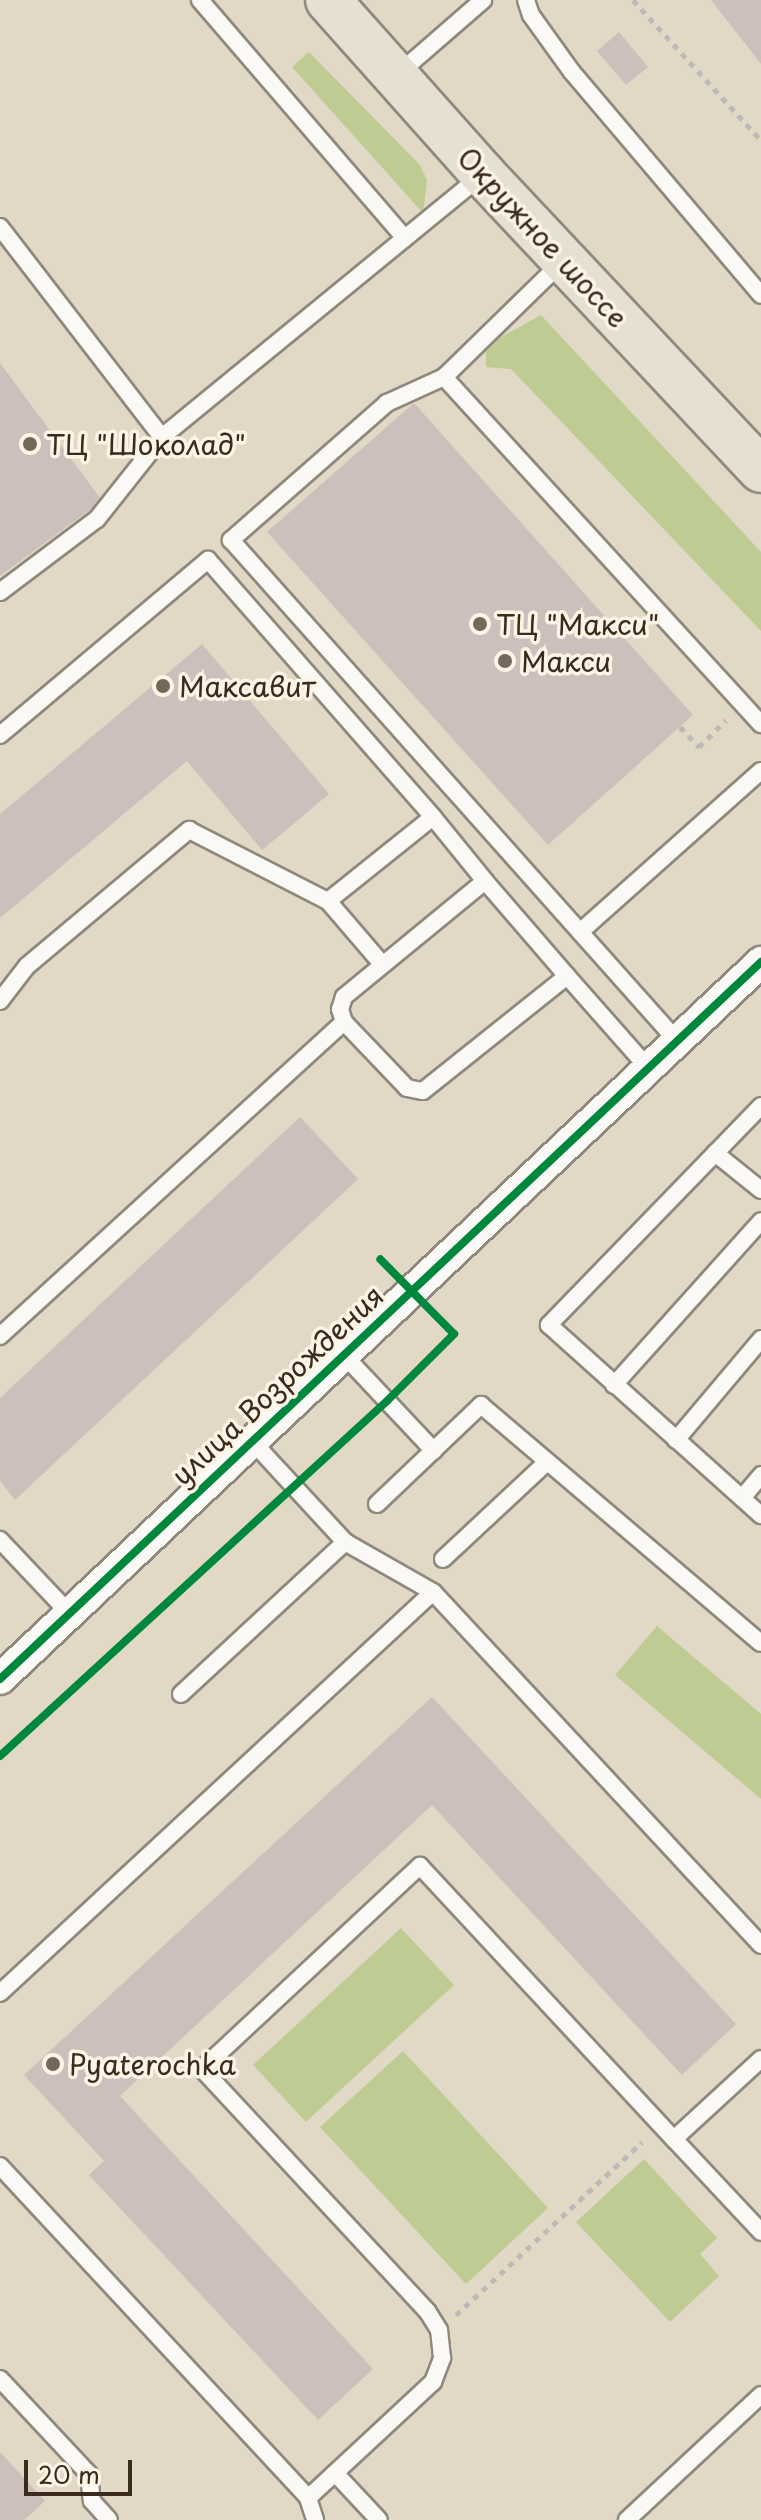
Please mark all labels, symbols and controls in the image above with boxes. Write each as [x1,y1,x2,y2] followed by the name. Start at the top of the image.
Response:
[451,140,635,334] street label: Окружное шоссе
[46,427,247,461] place label: ТЦ "Шоколад"
[21,435,39,453] marker: ТЦ "Шоколад"
[496,607,660,641] place label: ТЦ "Макси"
[471,615,489,633] marker: ТЦ "Макси"
[521,644,611,678] place label: Макси
[496,652,514,670] marker: Макси
[179,669,316,703] place label: Максавит
[154,677,172,695] marker: Максавит
[164,1278,390,1492] street label: улица Возрождения
[69,2047,236,2081] place label: Pyaterochka
[44,2055,62,2073] marker: Pyaterochka
[28,2444,136,2494] scale bar
[38,2456,100,2492] text: 20 m

